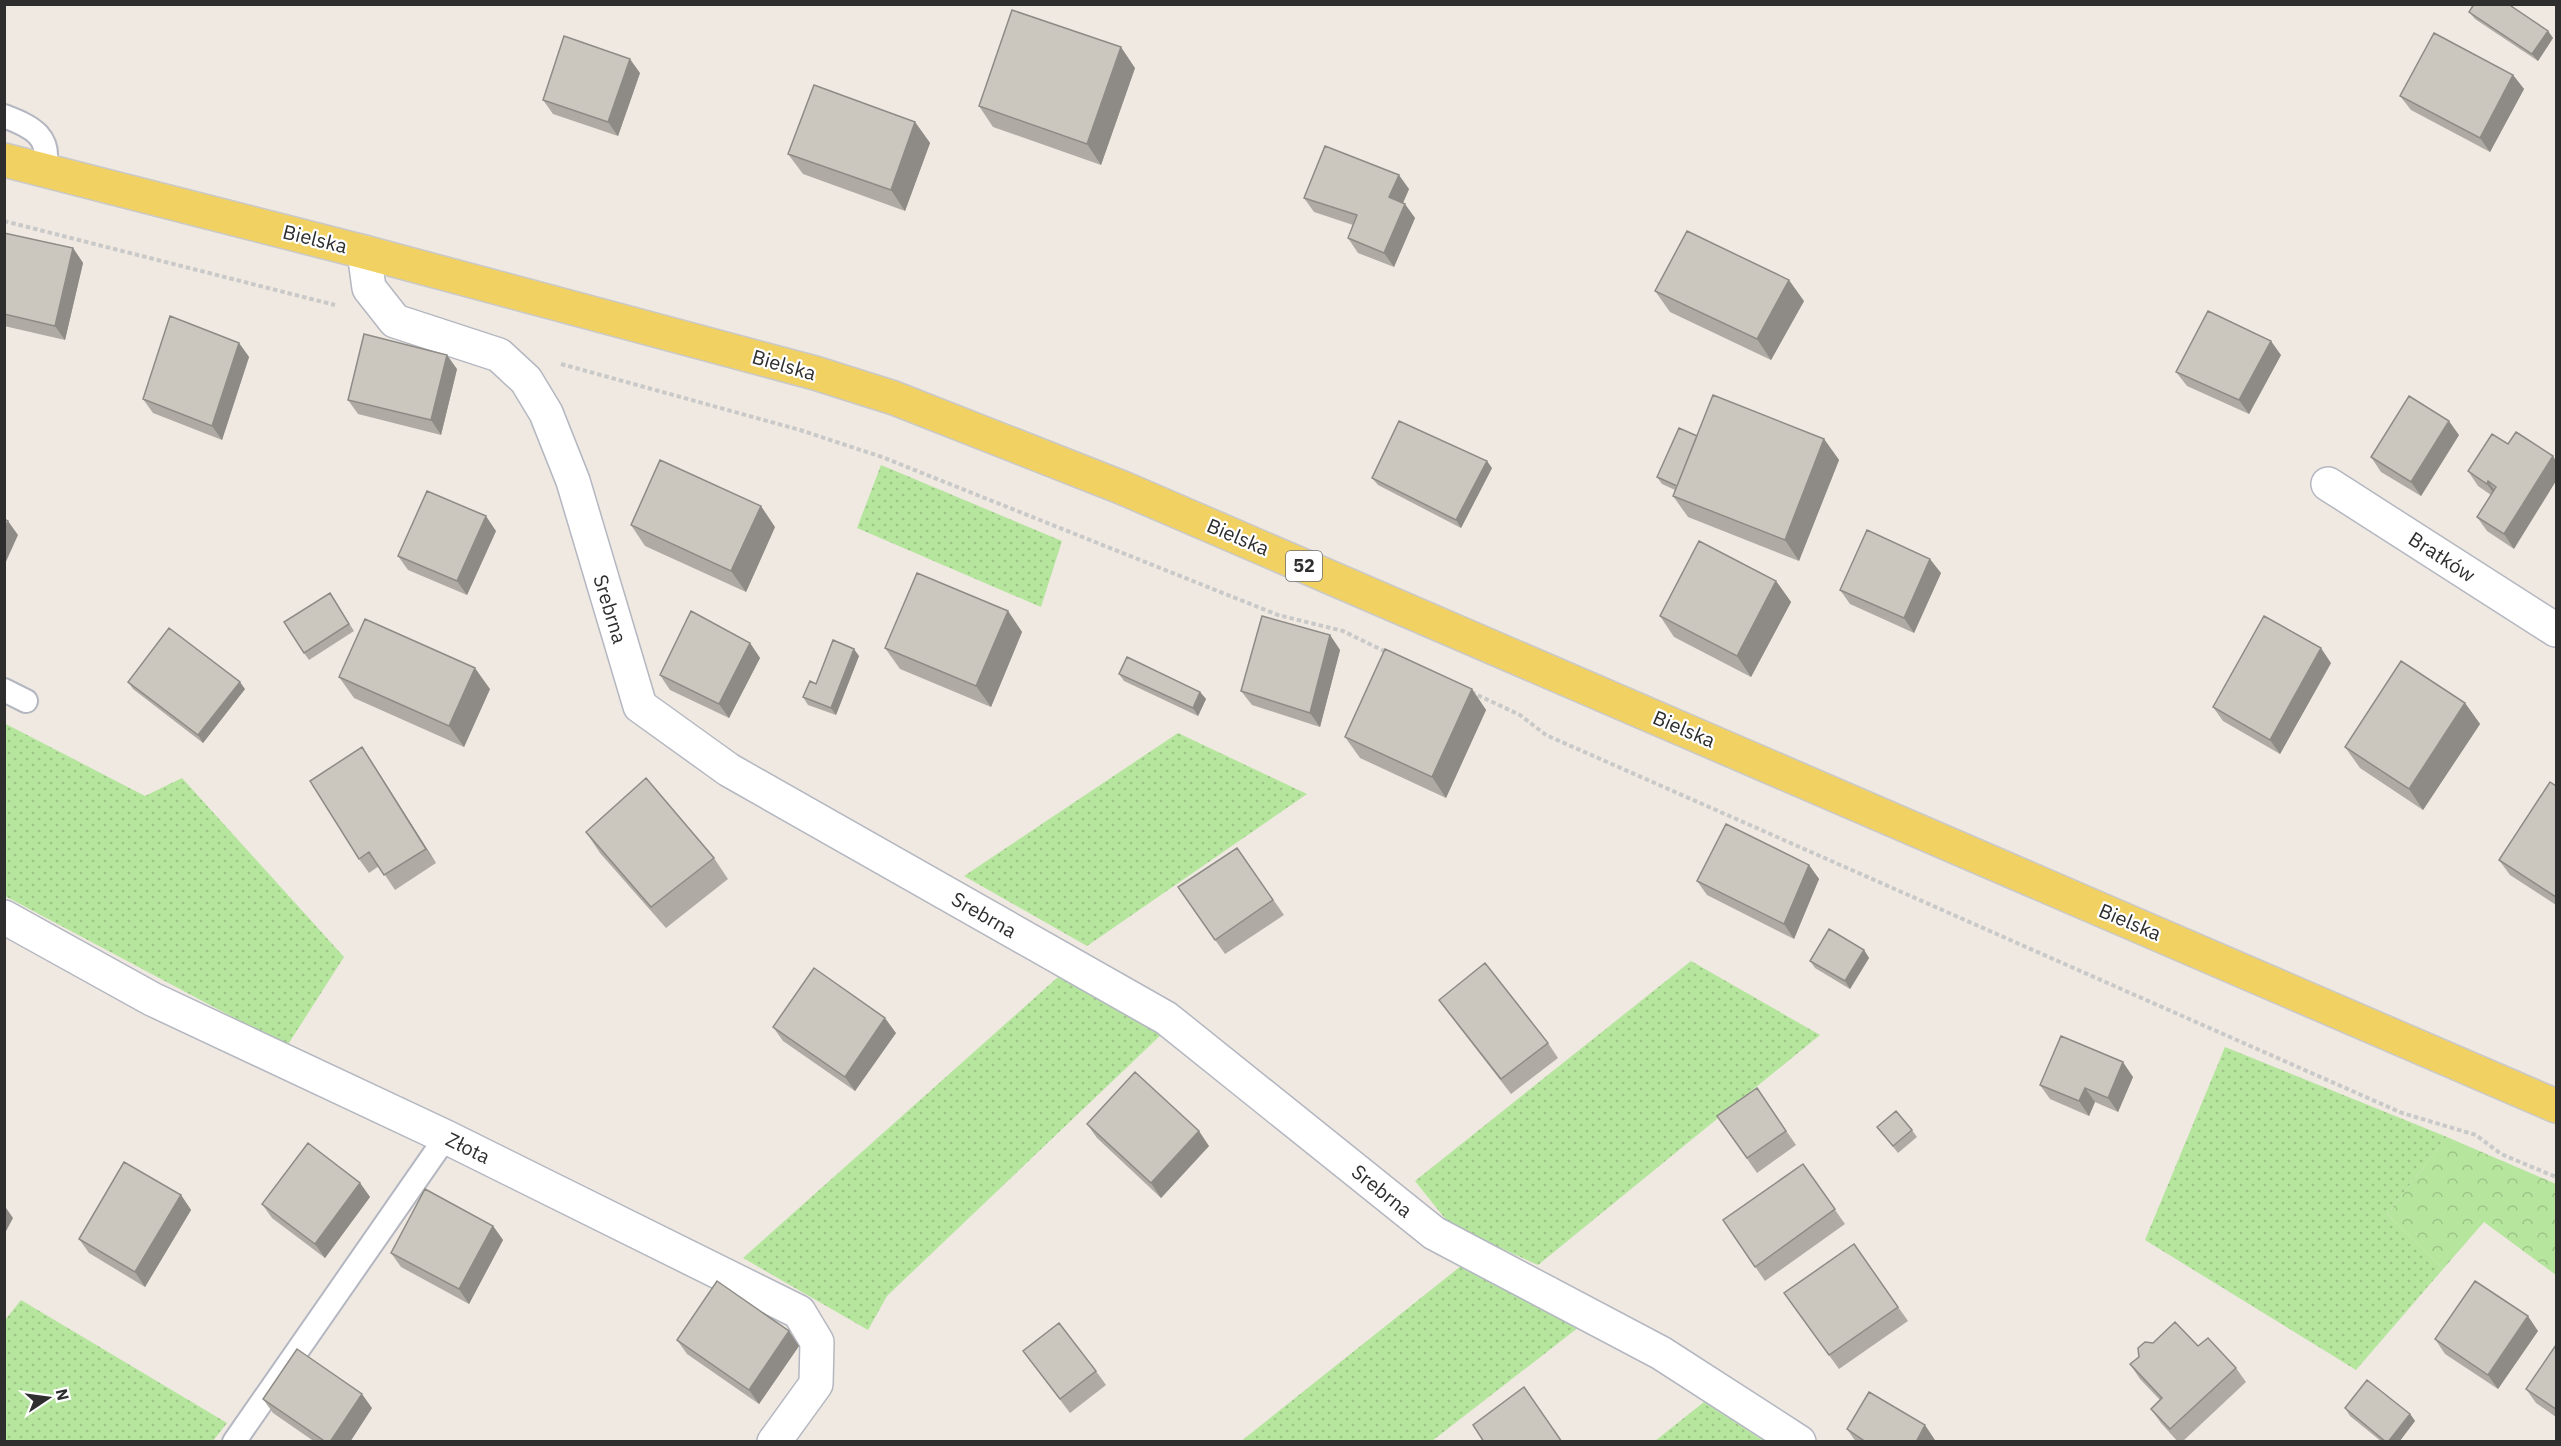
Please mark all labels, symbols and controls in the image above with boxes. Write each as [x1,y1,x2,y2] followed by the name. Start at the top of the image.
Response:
[280,218,350,260] street label: Bielska
[749,343,820,387] street label: Bielska
[1203,511,1274,562] street label: Bielska
[2404,525,2481,588] street label: Bratków
[1286,551,1322,581] road number: 52
[587,571,634,647] street label: Srebrna
[1649,703,1720,754] street label: Bielska
[947,885,1022,944] street label: Srebrna
[2095,896,2166,947] street label: Bielska
[442,1125,495,1170] street label: Złota
[1346,1158,1419,1224] street label: Srebrna
[18,1368,78,1428] north arrow
[52,1387,74,1403] text: N

